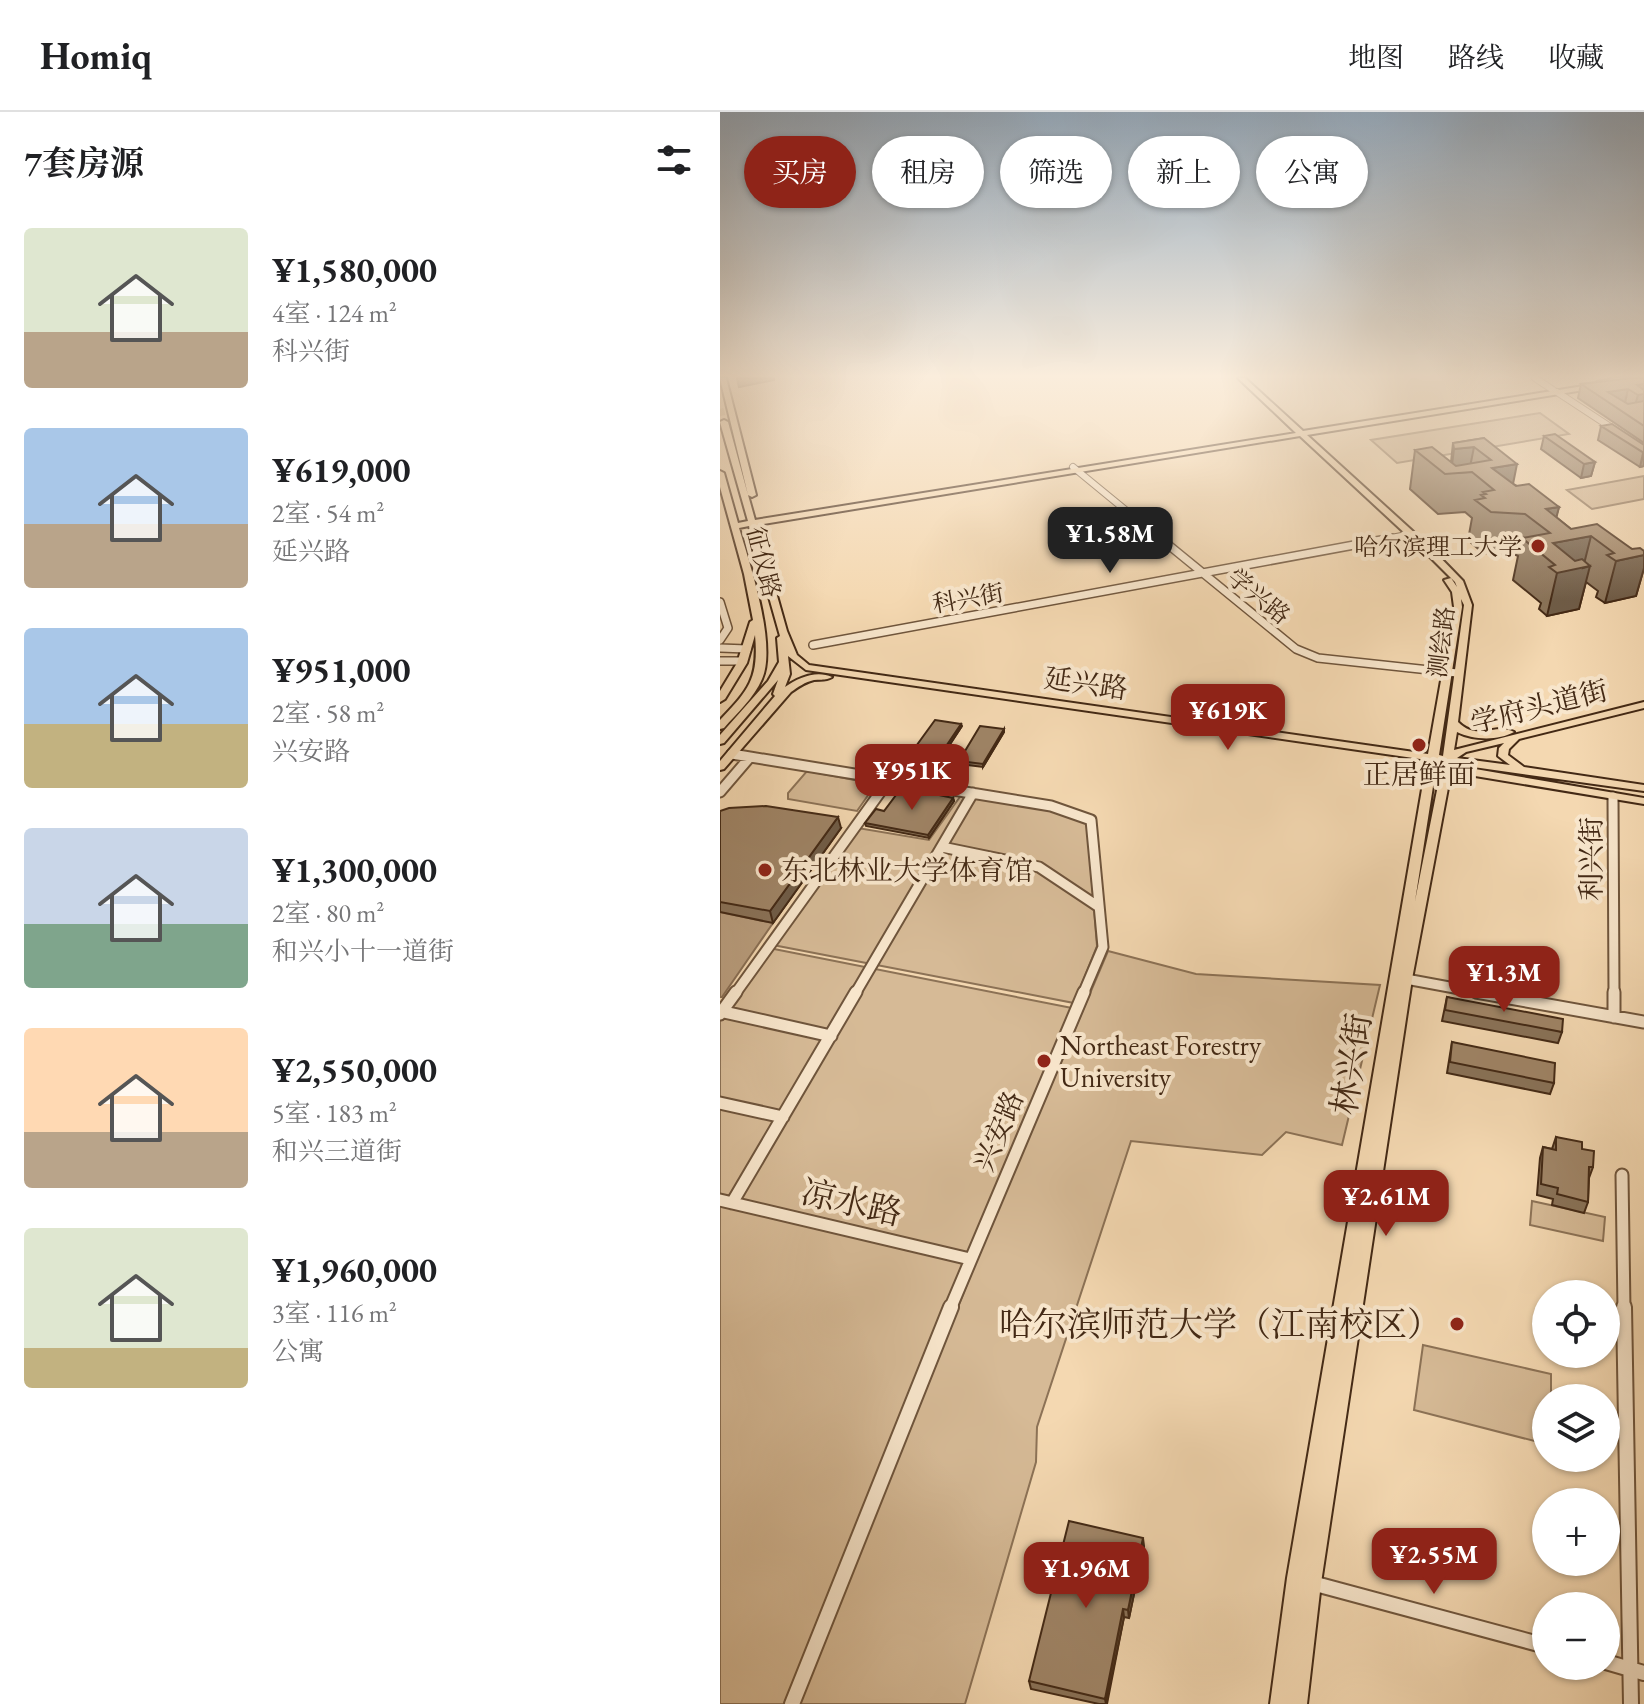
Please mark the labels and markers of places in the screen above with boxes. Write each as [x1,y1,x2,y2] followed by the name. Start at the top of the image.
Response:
[1045,507,1175,575] pin: ¥1.58M
[1354,531,1522,562] place label: 哈尔滨理工大学
[1529,537,1547,555] marker: 哈尔滨理工大学
[1172,684,1284,752] pin: ¥619K
[1410,736,1428,754] marker: 正居鲜面
[856,744,968,812] pin: ¥951K
[1363,756,1475,792] place label: 正居鲜面
[781,852,1033,888] place label: 东北林业大学体育馆
[756,861,774,879] marker: 东北林业大学体育馆
[1448,946,1560,1014] pin: ¥1.3M
[1060,1027,1262,1095] place label: Northeast Forestry University
[1035,1052,1053,1070] marker: Northeast Forestry University
[1321,1170,1451,1238] pin: ¥2.61M
[999,1302,1441,1346] place label: 哈尔滨师范大学（江南校区）
[1448,1315,1466,1333] marker: 哈尔滨师范大学（江南校区）
[1369,1528,1499,1596] pin: ¥2.55M
[1021,1542,1151,1610] pin: ¥1.96M

